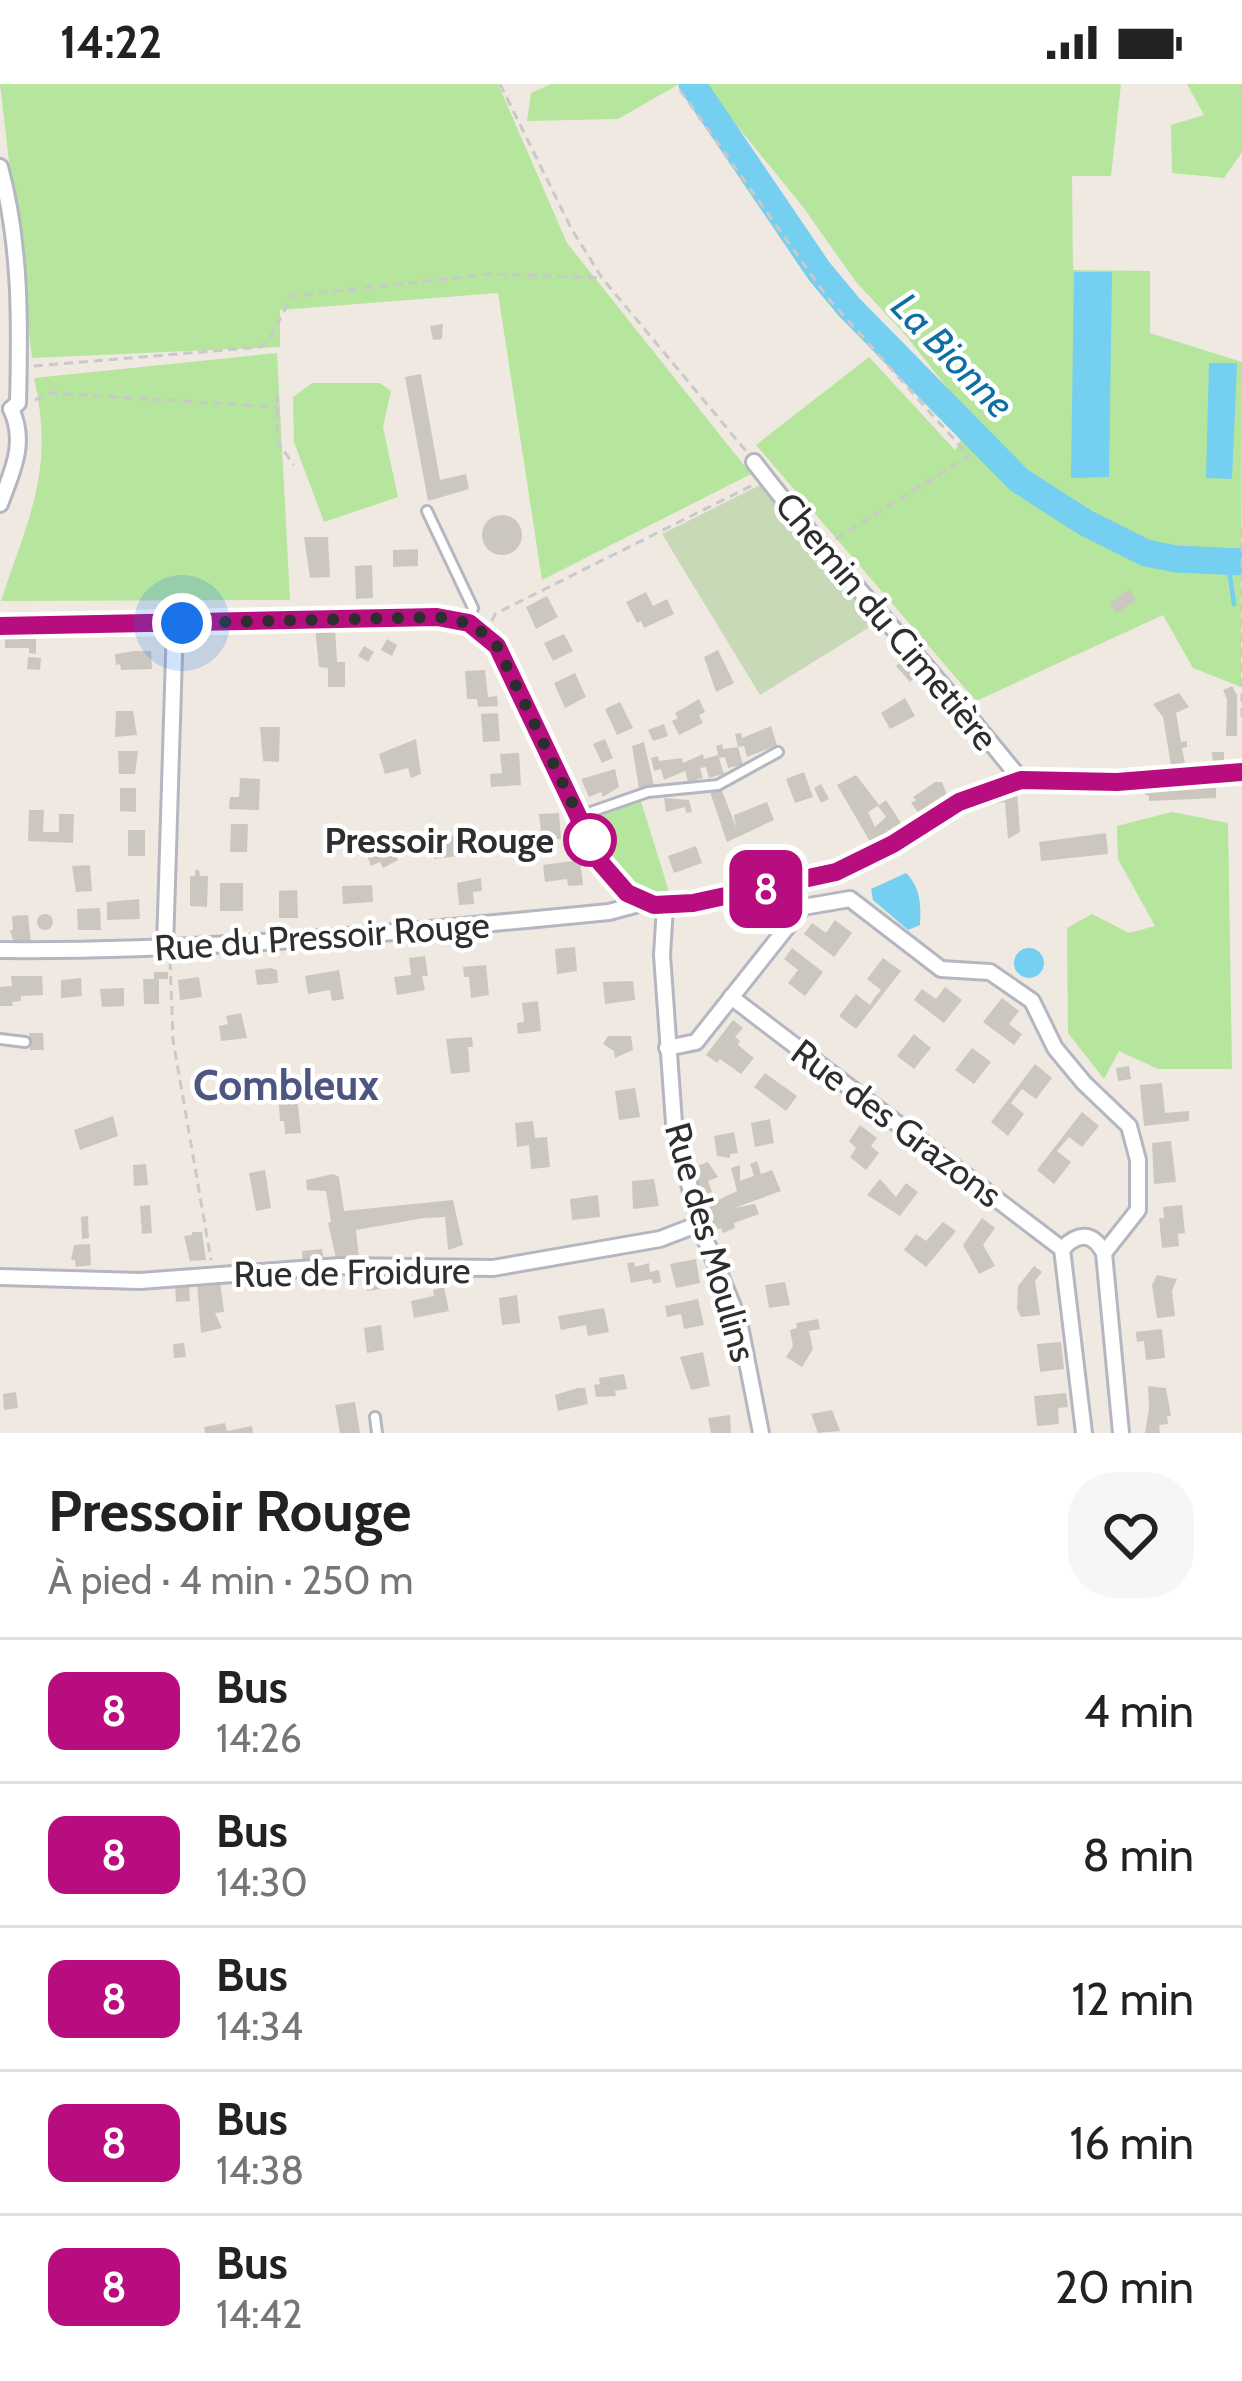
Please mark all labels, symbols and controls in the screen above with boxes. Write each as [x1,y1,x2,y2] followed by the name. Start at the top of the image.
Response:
[60,15,162,69] text: 14:22
[882,282,1024,428] water label: La Bionne
[766,483,1008,759] street label: Chemin du Cimetière
[152,593,212,653] your location
[565,815,615,865] marker: Pressoir Rouge
[324,818,554,862] place label: Pressoir Rouge
[727,850,805,928] line badge: 8
[753,863,779,915] text: 8
[153,902,491,970] street label: Rue du Pressoir Rouge
[783,1030,1011,1216] street label: Rue des Grazons
[193,1059,379,1111] district label: Combleux
[656,1117,766,1367] street label: Rue des Moulins
[233,1248,471,1296] street label: Rue de Froidure
[1068,1472,1194,1598] button: heart
[48,1476,411,1545] text: Pressoir Rouge
[48,1556,413,1604] text: À pied · 4 min · 250 m
[216,1660,288,1714] text: Bus
[1084,1684,1194,1738] text: 4 min
[101,1685,127,1737] text: 8
[216,1714,302,1762] text: 14:26
[216,1804,288,1858] text: Bus
[1082,1828,1194,1882] text: 8 min
[101,1829,127,1881] text: 8
[216,1858,308,1906] text: 14:30
[216,1948,288,2002] text: Bus
[1071,1972,1194,2026] text: 12 min
[101,1973,127,2025] text: 8
[216,2002,303,2050] text: 14:34
[216,2092,288,2146] text: Bus
[1069,2116,1194,2170] text: 16 min
[101,2117,127,2169] text: 8
[216,2146,304,2194] text: 14:38
[216,2236,288,2290] text: Bus
[1055,2260,1194,2314] text: 20 min
[101,2261,127,2313] text: 8
[216,2290,302,2338] text: 14:42

